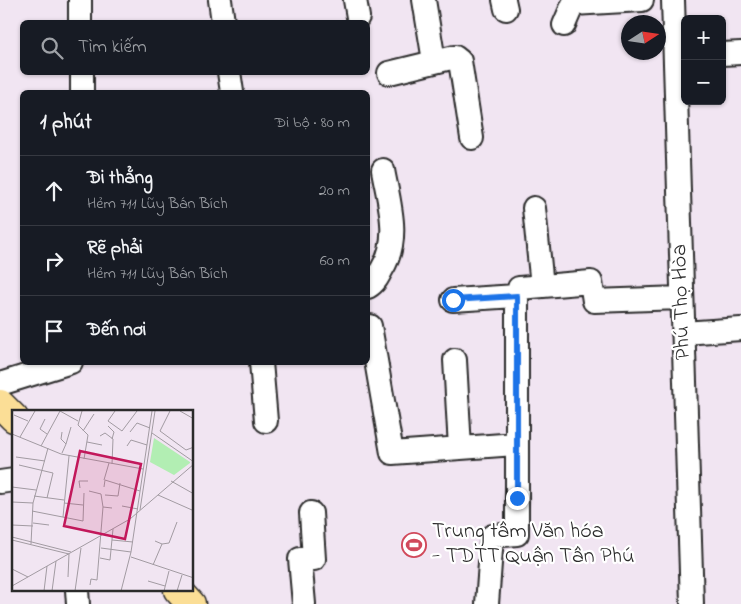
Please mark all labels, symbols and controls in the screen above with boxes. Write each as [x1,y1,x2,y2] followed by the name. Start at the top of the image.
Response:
[621,15,666,60] north arrow
[681,15,726,105] map controls
[681,15,726,60] button: +
[20,20,370,75] search box
[38,34,66,62] icon: search
[78,34,147,61] text: Tìm kiếm
[681,60,726,105] button: −
[40,108,92,138] text: 1 phút
[274,111,350,135] text: Đi bộ · 80 m
[87,165,153,192] text: Đi thẳng
[40,177,68,205] icon: ahead
[319,179,350,203] text: 20 m
[87,192,228,216] text: Hẻm 711 Lũy Bán Bích
[87,235,143,262] text: Rẽ phải
[664,243,700,361] street label: Phú Thọ Hòa
[40,247,68,275] icon: right
[320,249,350,273] text: 60 m
[87,262,228,286] text: Hẻm 711 Lũy Bán Bích
[442,289,465,312] route start
[40,317,68,345] icon: arrive
[87,317,146,344] text: Đến nơi
[12,410,194,592] inset map
[506,487,529,510] route end
[432,516,635,573] place label: Trung tâm Văn hóa - TDTT Quận Tân Phú
[401,532,427,558] sports icon: Trung tâm Văn hóa - TDTT Quận Tân Phú

